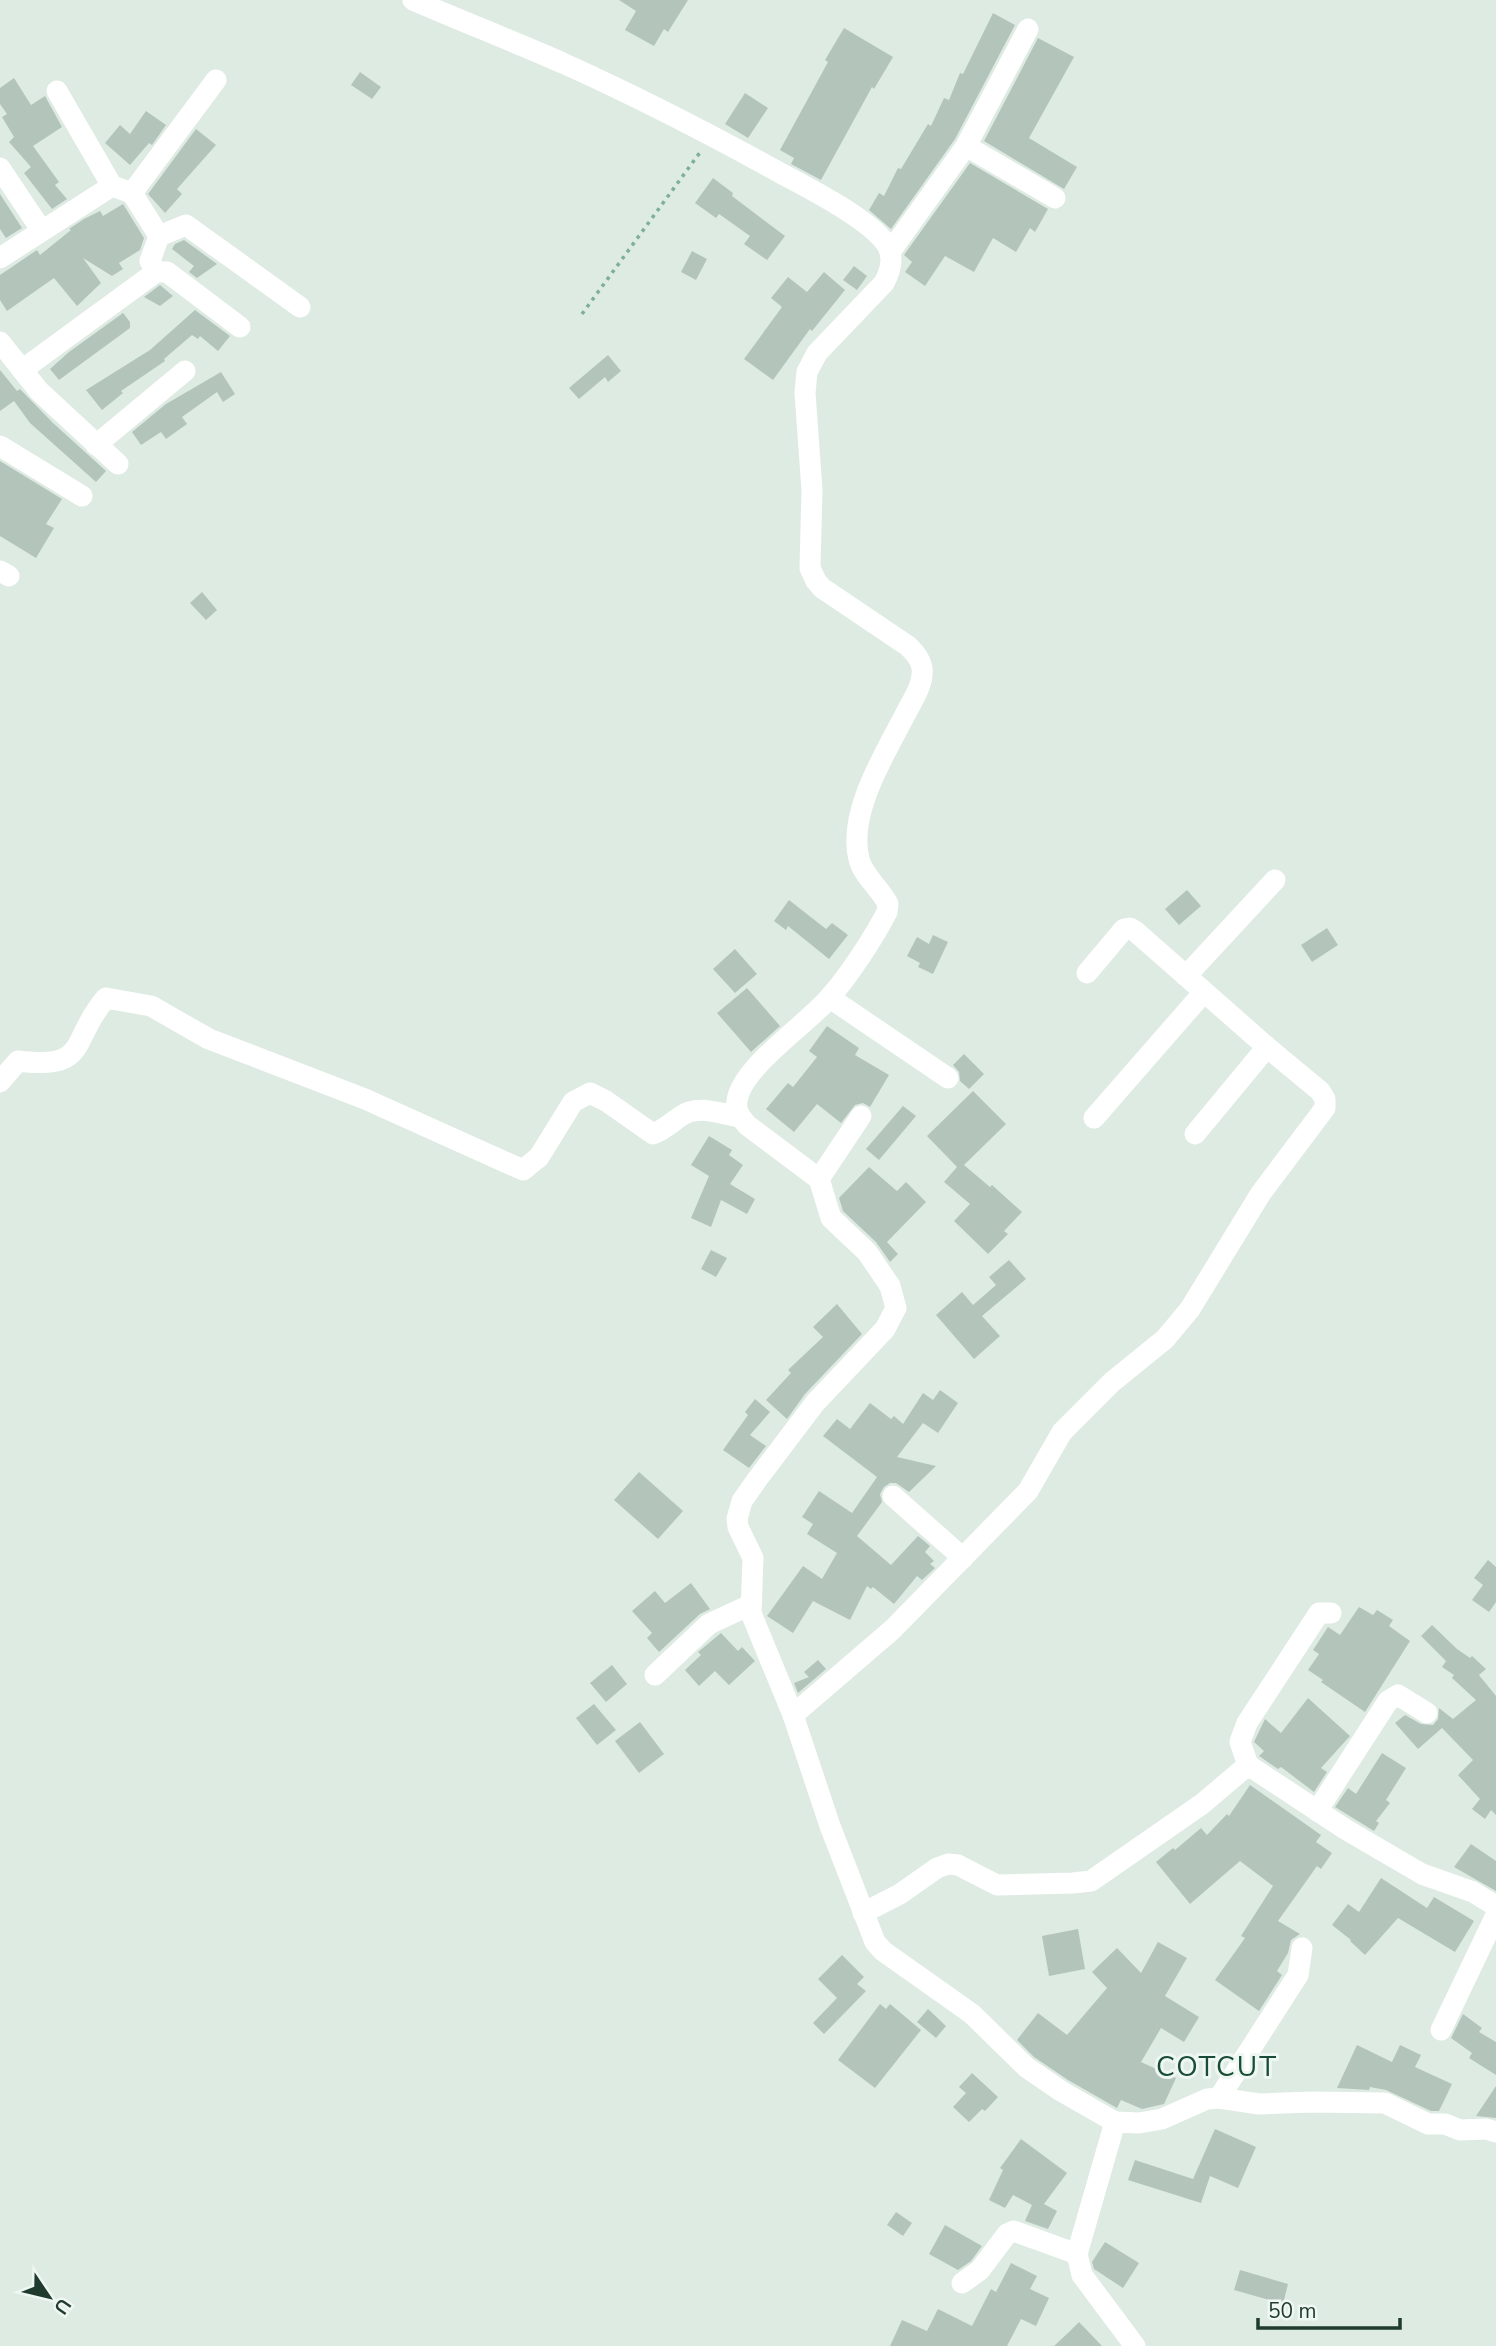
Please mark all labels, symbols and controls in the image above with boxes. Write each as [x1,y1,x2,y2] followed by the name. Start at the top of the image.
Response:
[1156,2048,1278,2086] district label: COTCUT
[14,2262,84,2332] north arrow
[1258,2286,1400,2330] scale bar
[47,2293,77,2319] text: U
[1268,2297,1317,2325] text: 50 m

